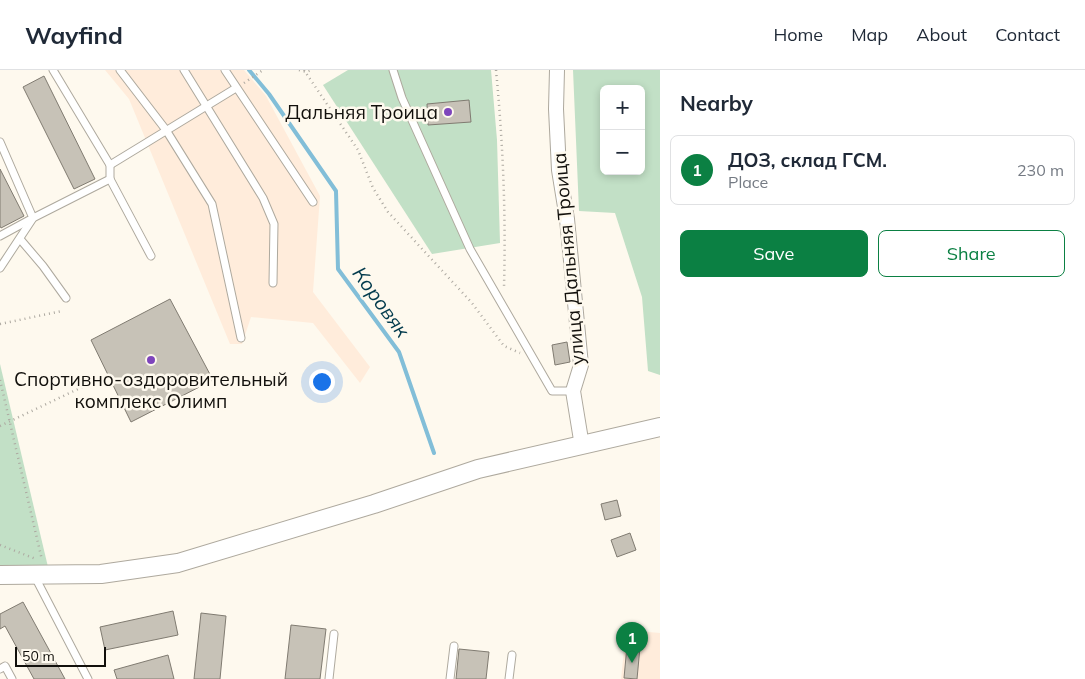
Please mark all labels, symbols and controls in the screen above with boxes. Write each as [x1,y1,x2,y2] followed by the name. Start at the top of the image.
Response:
[25,20,123,50] text: Wayfind
[773,23,823,46] text: Home
[851,23,888,46] text: Map
[916,23,967,46] text: About
[995,23,1060,46] text: Contact
[600,85,645,175] map controls
[600,85,645,130] button: +
[680,90,753,116] text: Nearby
[285,100,438,124] place label: Дальняя Троица
[442,106,454,118] marker: Дальняя Троица
[600,130,645,175] button: −
[728,148,887,172] text: ДОЗ, склад ГСМ.
[547,152,589,366] street label: улица Дальняя Троица
[692,160,702,180] text: 1
[1017,160,1064,180] text: 230 m
[728,172,768,192] text: Place
[680,230,868,277] button: Save
[878,230,1065,277] button: Share
[347,261,416,343] water label: Коровяк
[145,354,157,366] marker: Спортивно-оздоровительный комплекс Олимп
[14,367,288,413] place label: Спортивно-оздоровительный комплекс Олимп
[309,369,335,395] your location
[616,622,648,663] pin: 1
[15,644,106,667] scale bar
[22,647,55,665] text: 50 m

